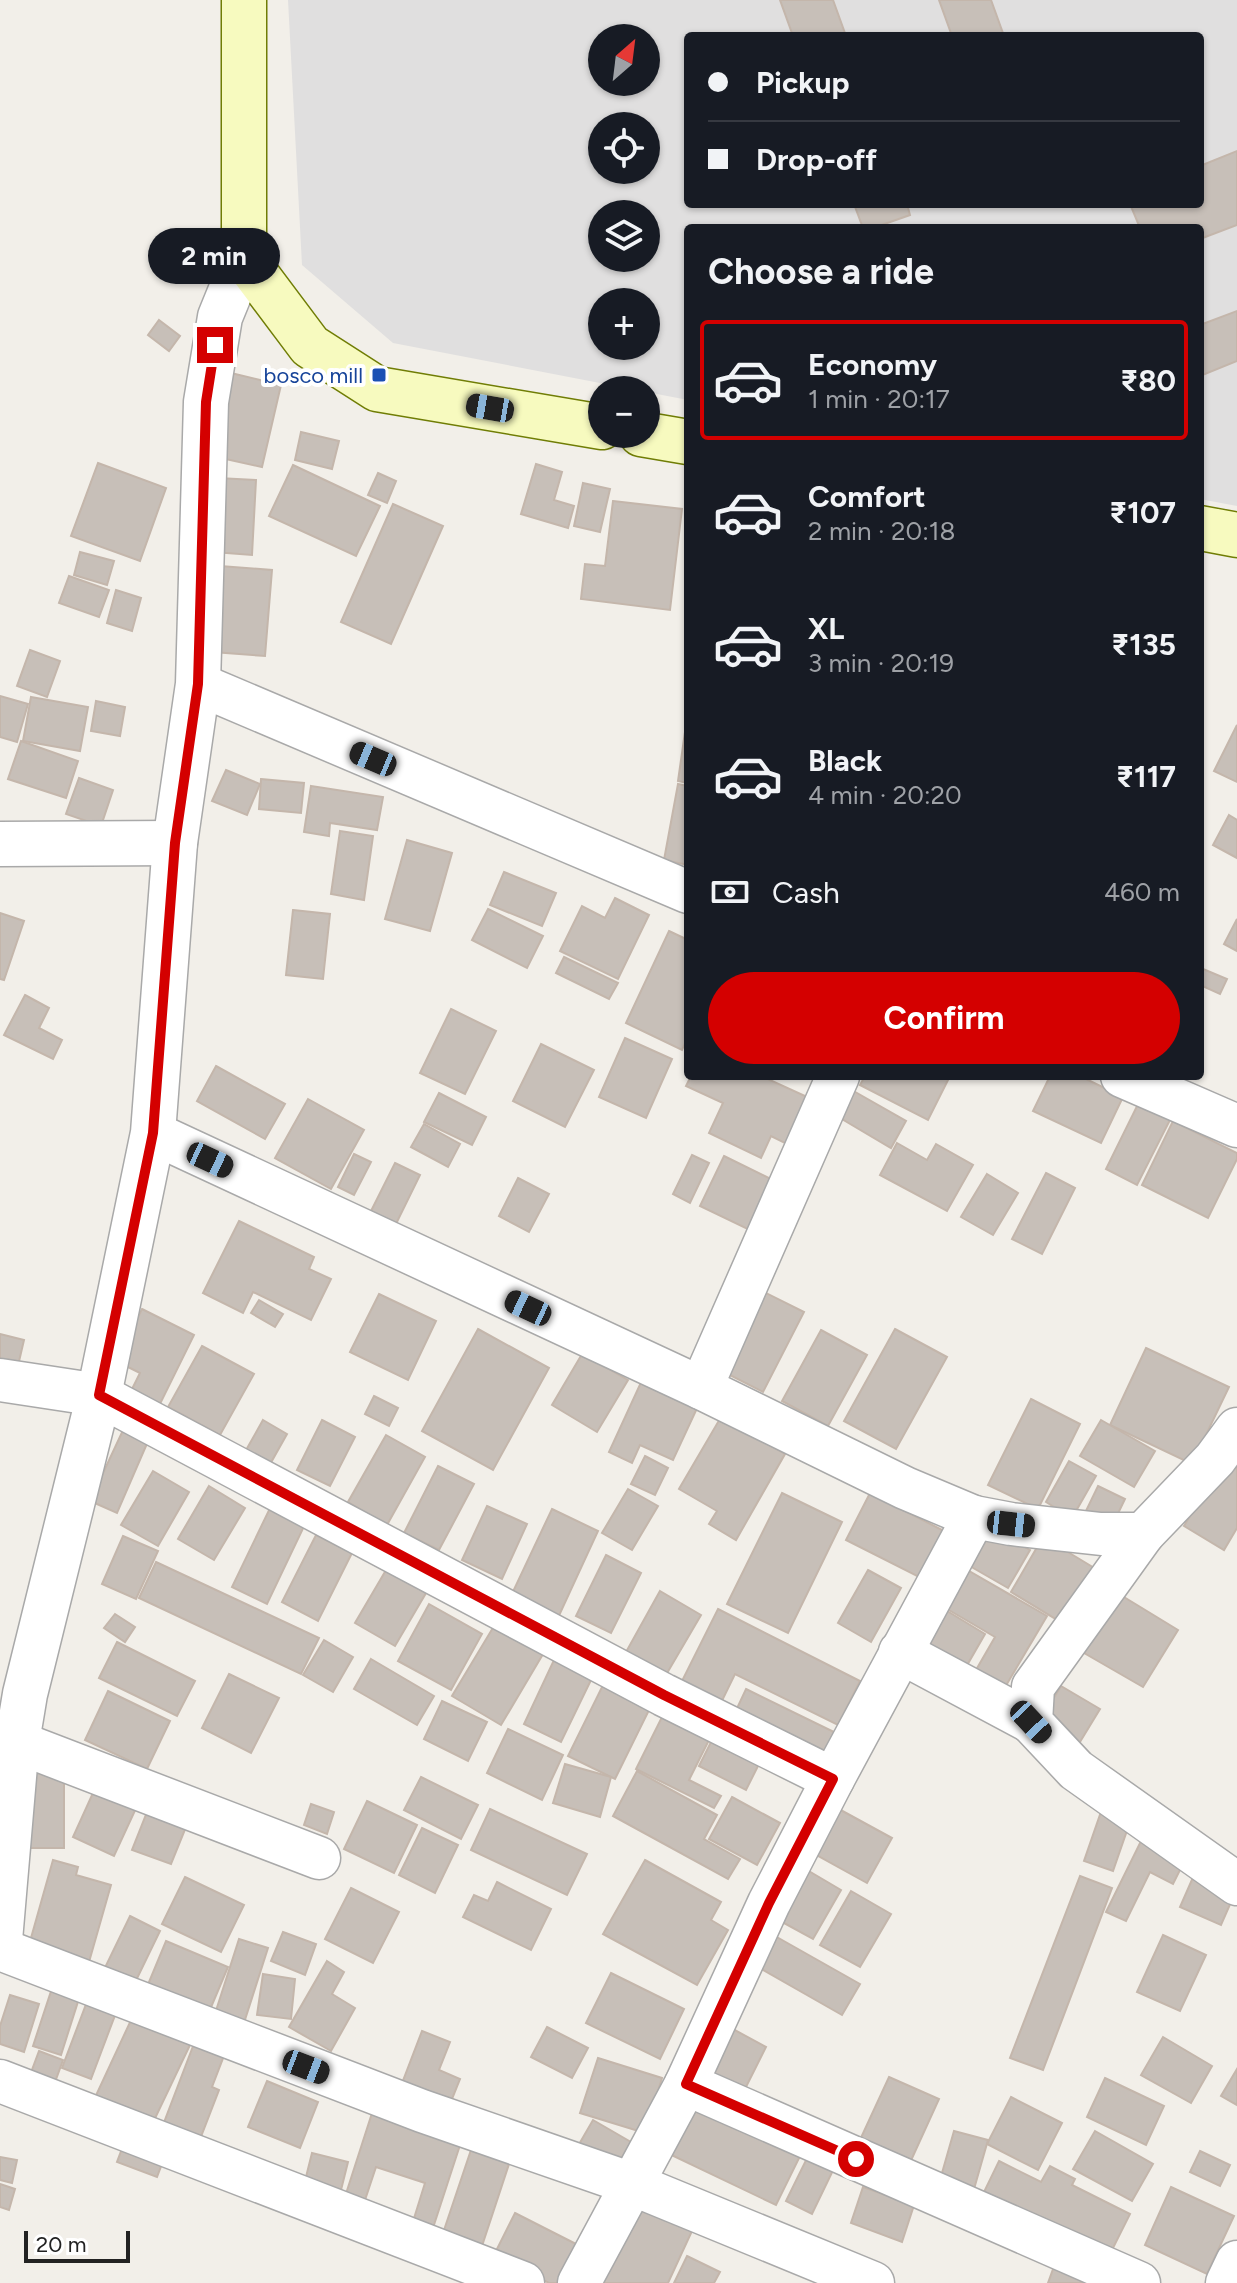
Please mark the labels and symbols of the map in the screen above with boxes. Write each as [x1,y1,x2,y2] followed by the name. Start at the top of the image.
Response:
[588,24,660,96] north arrow
[149,229,281,285] callout: 2 min
[197,327,233,363] route end
[263,362,363,389] place label: bosco mill
[370,366,388,384] marker: bosco mill
[464,392,516,424] car
[346,739,400,779] car
[183,1139,237,1181] car
[501,1287,555,1329] car
[986,1510,1036,1538] car
[1006,1696,1056,1748] car
[279,2047,333,2087] car
[838,2141,874,2177] route start
[24,2227,130,2263] scale bar

